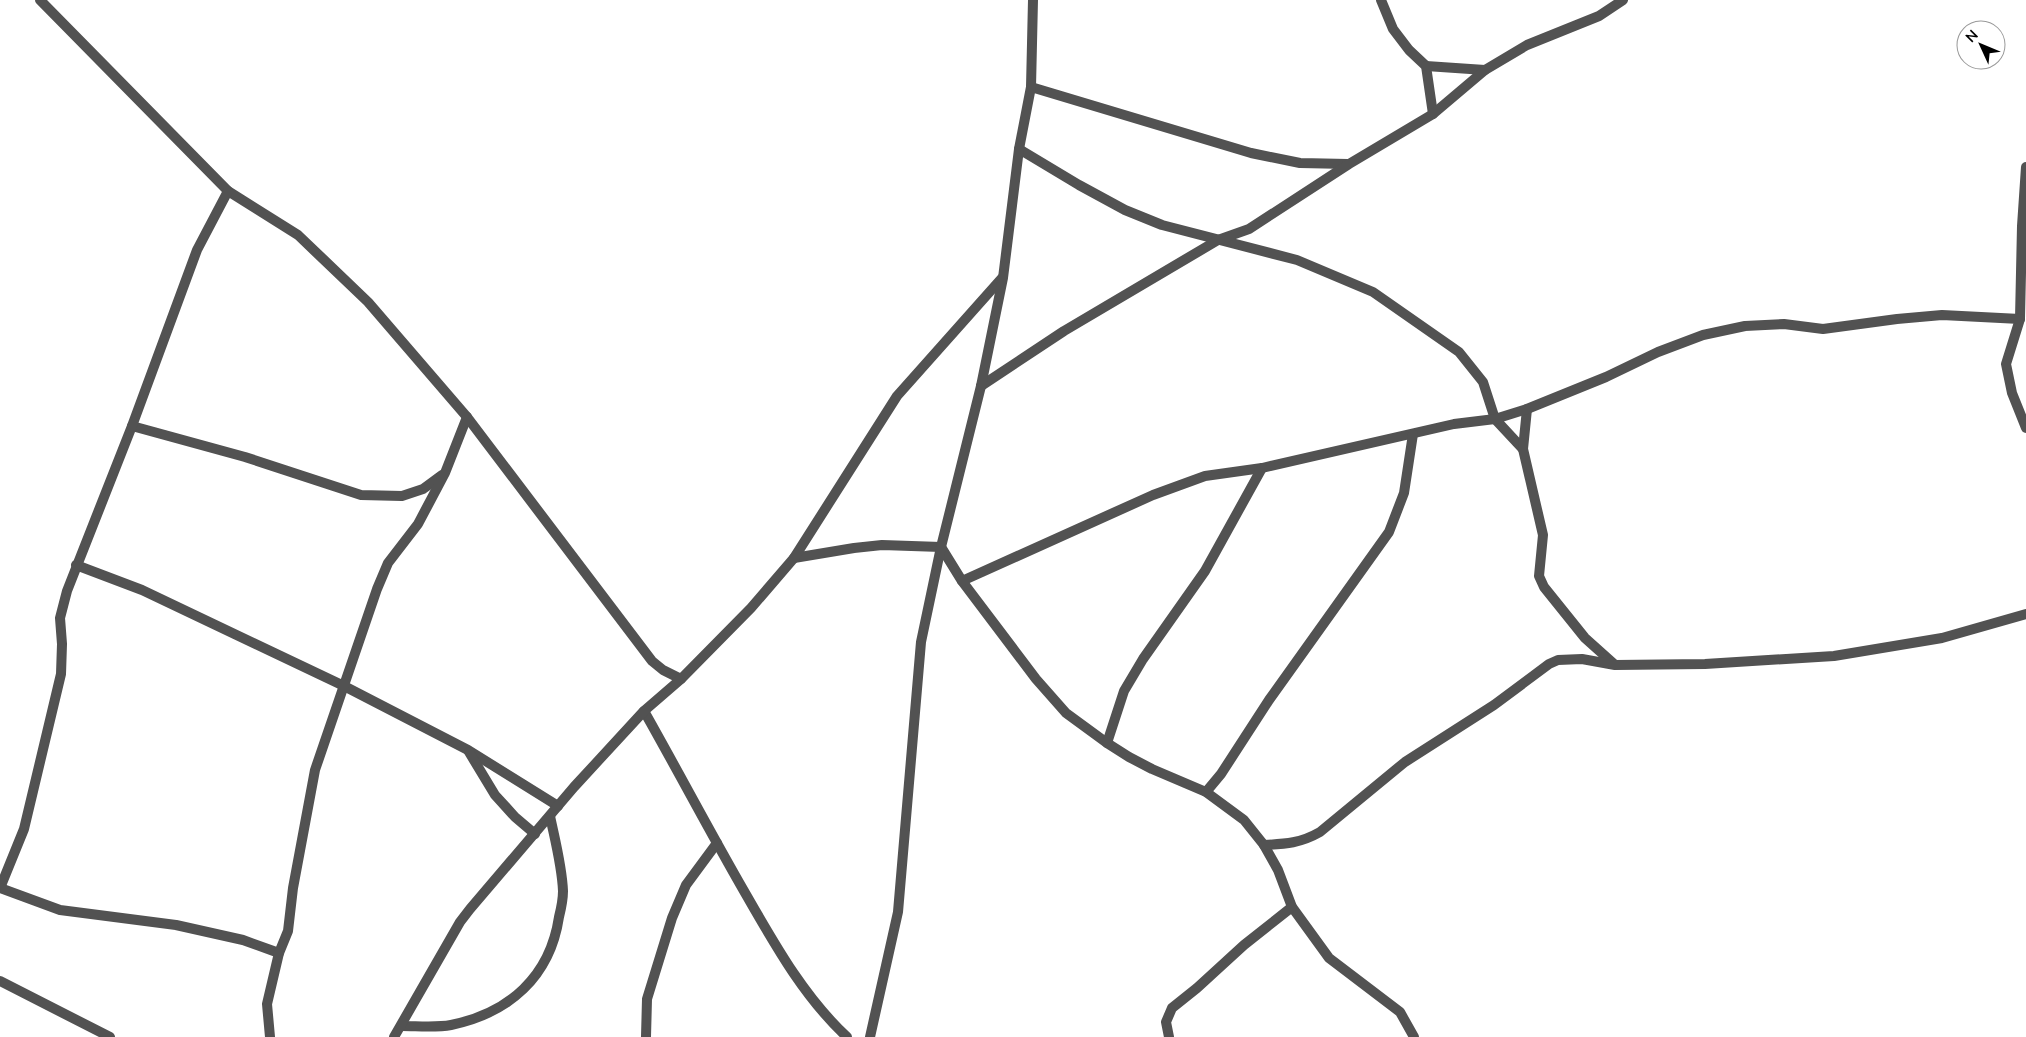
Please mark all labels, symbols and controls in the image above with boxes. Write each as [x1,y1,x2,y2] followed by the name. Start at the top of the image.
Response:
[1956,20,2006,70] north arrow
[1962,26,1982,46] text: N

